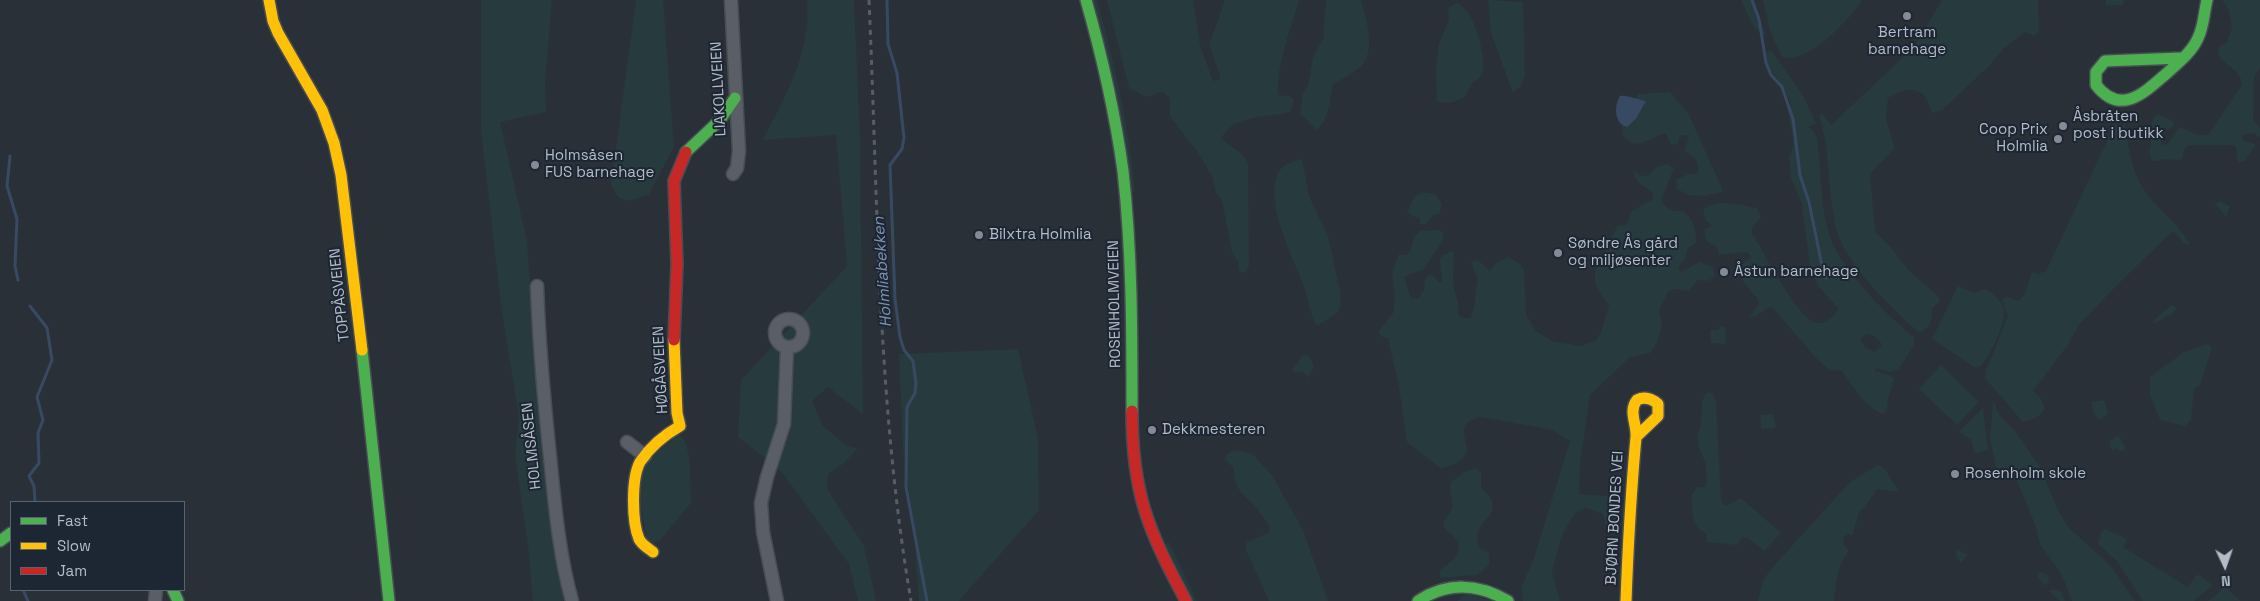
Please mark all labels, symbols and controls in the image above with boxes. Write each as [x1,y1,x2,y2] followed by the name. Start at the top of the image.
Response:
[1901,10,1913,22] marker: Bertram barnehage
[1868,24,1946,59] place label: Bertram barnehage
[708,41,730,137] street label: LIAKOLLVEIEN
[2073,108,2164,143] place label: Åsbråten post i butikk
[2057,120,2069,132] marker: Åsbråten post i butikk
[1979,121,2048,156] place label: Coop Prix Holmlia
[2052,133,2064,145] marker: Coop Prix Holmlia
[545,147,654,182] place label: Holmsåsen FUS barnehage
[529,159,541,171] marker: Holmsåsen FUS barnehage
[870,216,896,328] water label: Holmliabekken
[989,226,1092,244] place label: Bilxtra Holmlia
[973,229,985,241] marker: Bilxtra Holmlia
[1568,235,1678,270] place label: Søndre Ås gård og miljøsenter
[1105,240,1125,368] street label: ROSENHOLMVEIEN
[326,247,354,343] street label: TOPPÅSVEIEN
[1552,247,1564,259] marker: Søndre Ås gård og miljøsenter
[1734,263,1858,281] place label: Åstun barnehage
[1718,266,1730,278] marker: Åstun barnehage
[650,326,672,414] street label: HØGÅSVEIEN
[518,402,546,490] street label: HOLMSÅSEN
[1162,421,1265,439] place label: Dekkmesteren
[1146,424,1158,436] marker: Dekkmesteren
[1602,450,1628,586] street label: BJØRN BONDES VEI
[1965,465,2086,483] place label: Rosenholm skole
[1949,468,1961,480] marker: Rosenholm skole
[10,501,185,591] legend
[57,511,88,530] text: Fast
[57,536,91,555] text: Slow
[2200,541,2250,591] north arrow
[57,561,87,580] text: Jam
[2221,572,2231,590] text: N

